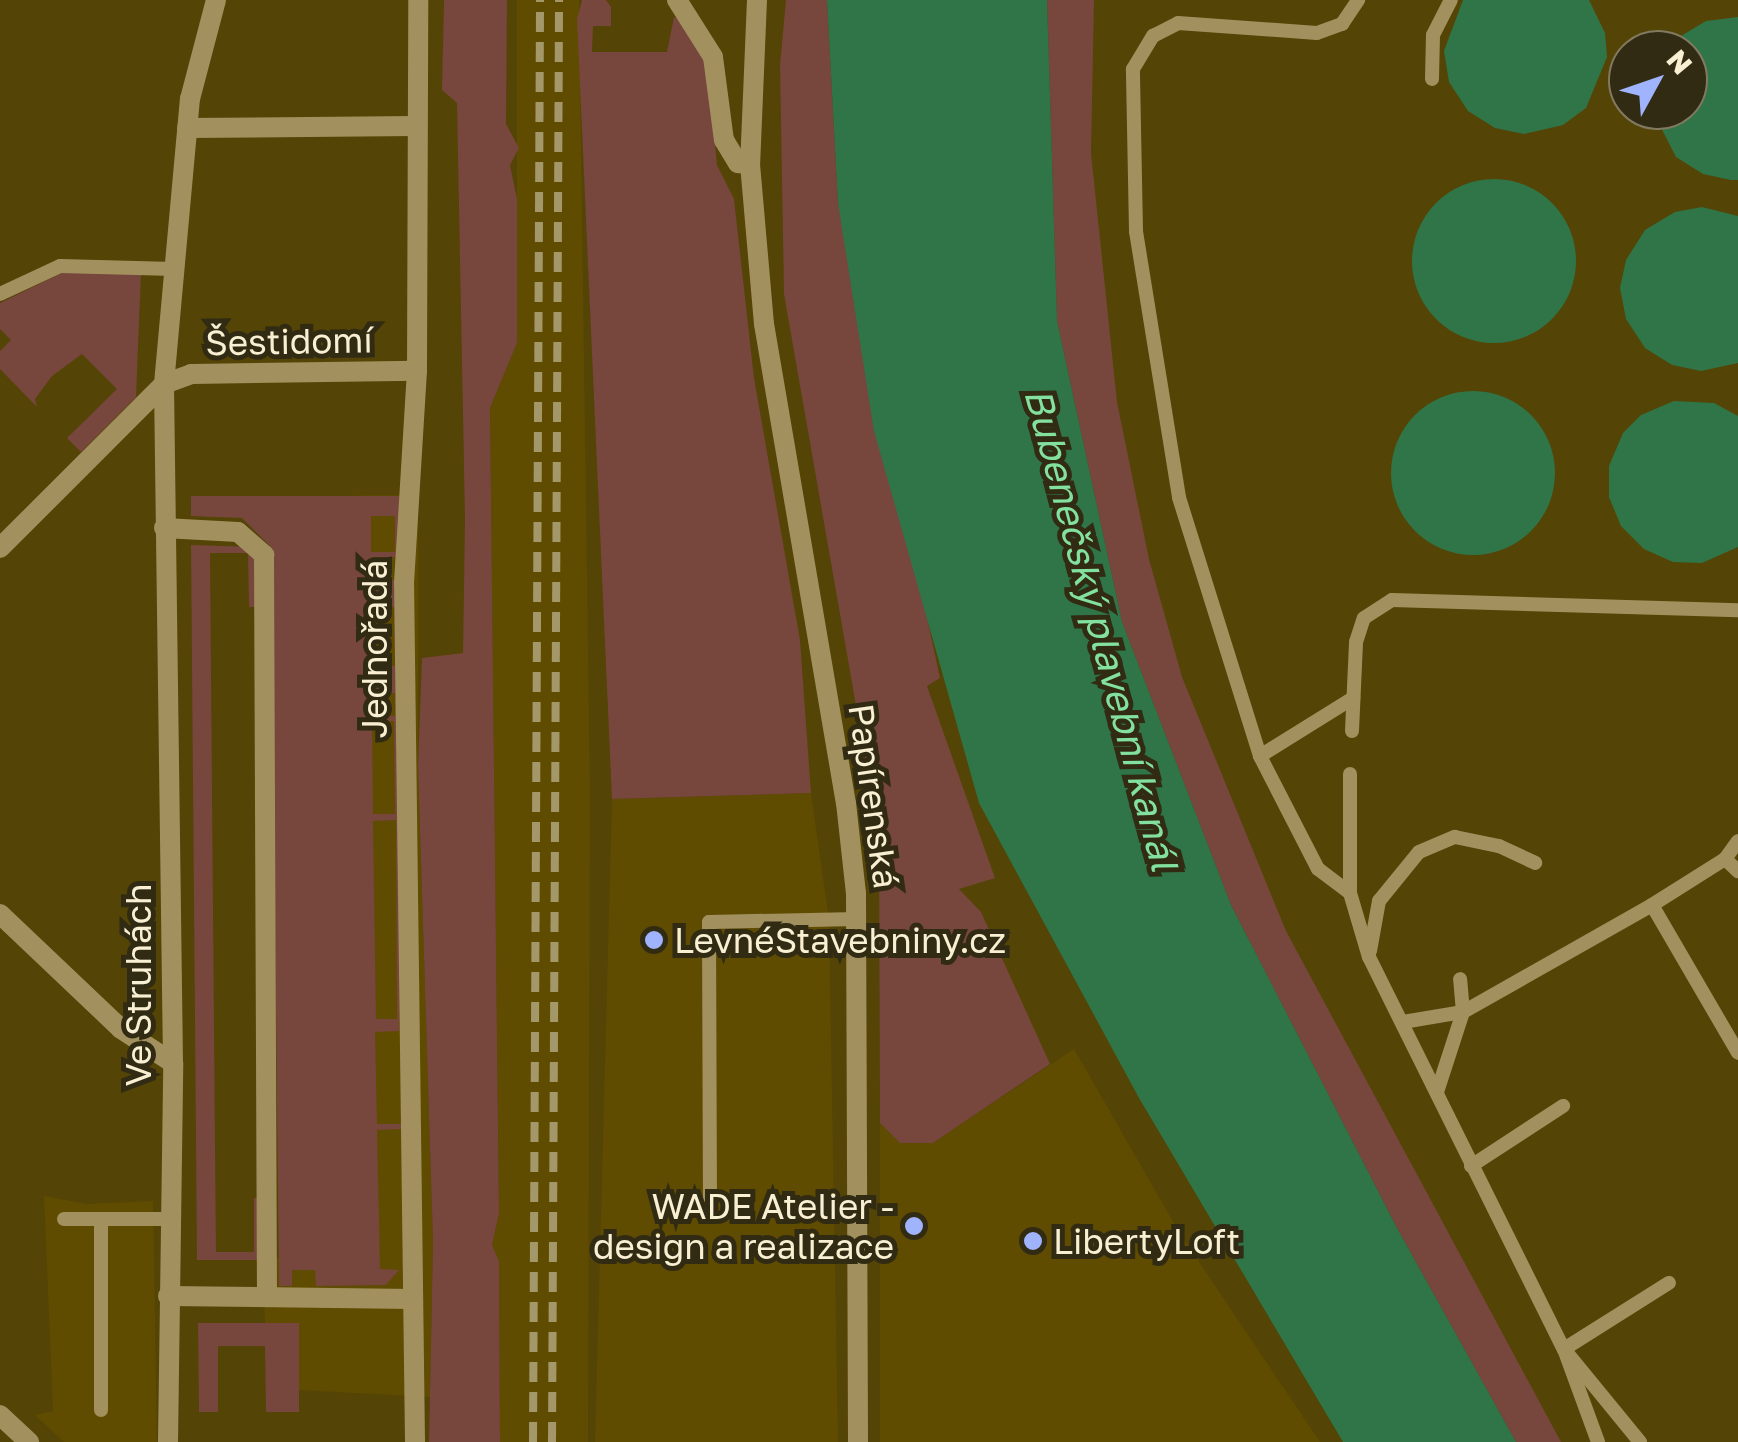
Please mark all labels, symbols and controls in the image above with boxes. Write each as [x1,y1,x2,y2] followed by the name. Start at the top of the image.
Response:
[1608,30,1708,130] north arrow
[1660,43,1699,80] text: N
[205,319,373,363] street label: Šestidomí
[1016,383,1188,875] water label: Bubenečský plavební kanál
[353,560,395,738] street label: Jednořadá
[840,701,908,891] street label: Papírenská
[117,884,159,1086] street label: Ve Struhách
[674,919,1006,961] place label: LevnéStavebniny.cz
[643,929,665,951] marker: LevnéStavebniny.cz
[593,1185,894,1267] place label: WADE Atelier - design a realizace
[903,1215,925,1237] marker: WADE Atelier - design a realizace
[1053,1220,1240,1262] place label: LibertyLoft
[1022,1230,1044,1252] marker: LibertyLoft

